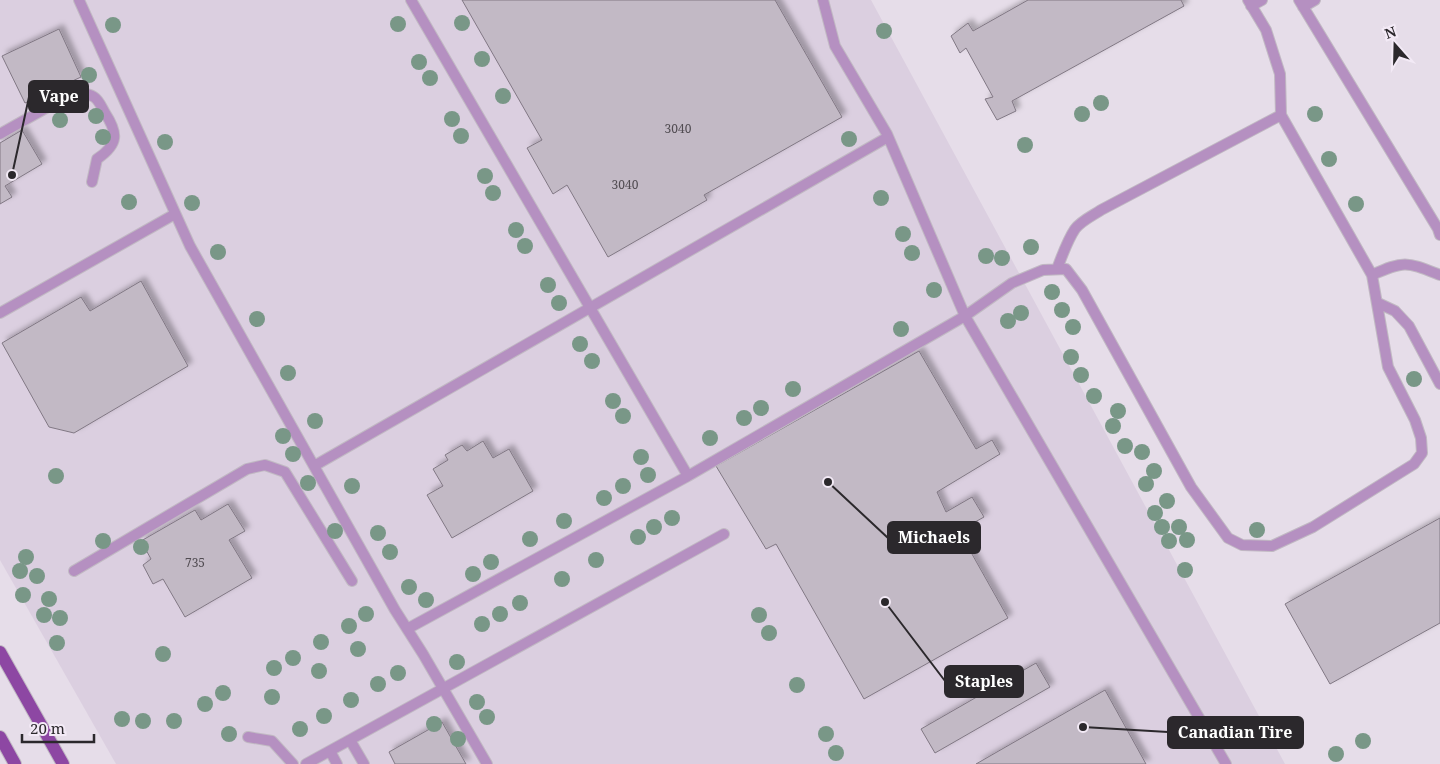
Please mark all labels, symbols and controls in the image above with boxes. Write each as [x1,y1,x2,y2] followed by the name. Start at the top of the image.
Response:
[1370,20,1420,70] north arrow
[1382,21,1399,43] text: N
[29,81,88,112] callout: Vape
[39,85,79,107] text: Vape
[665,120,692,137] house number: 3040
[612,176,639,193] house number: 3040
[888,522,980,553] callout: Michaels
[898,526,970,548] text: Michaels
[185,554,205,571] house number: 735
[945,666,1023,697] callout: Staples
[955,670,1013,692] text: Staples
[22,712,95,744] scale bar
[1168,717,1303,748] callout: Canadian Tire
[30,718,65,738] text: 20 m
[1178,721,1292,743] text: Canadian Tire

